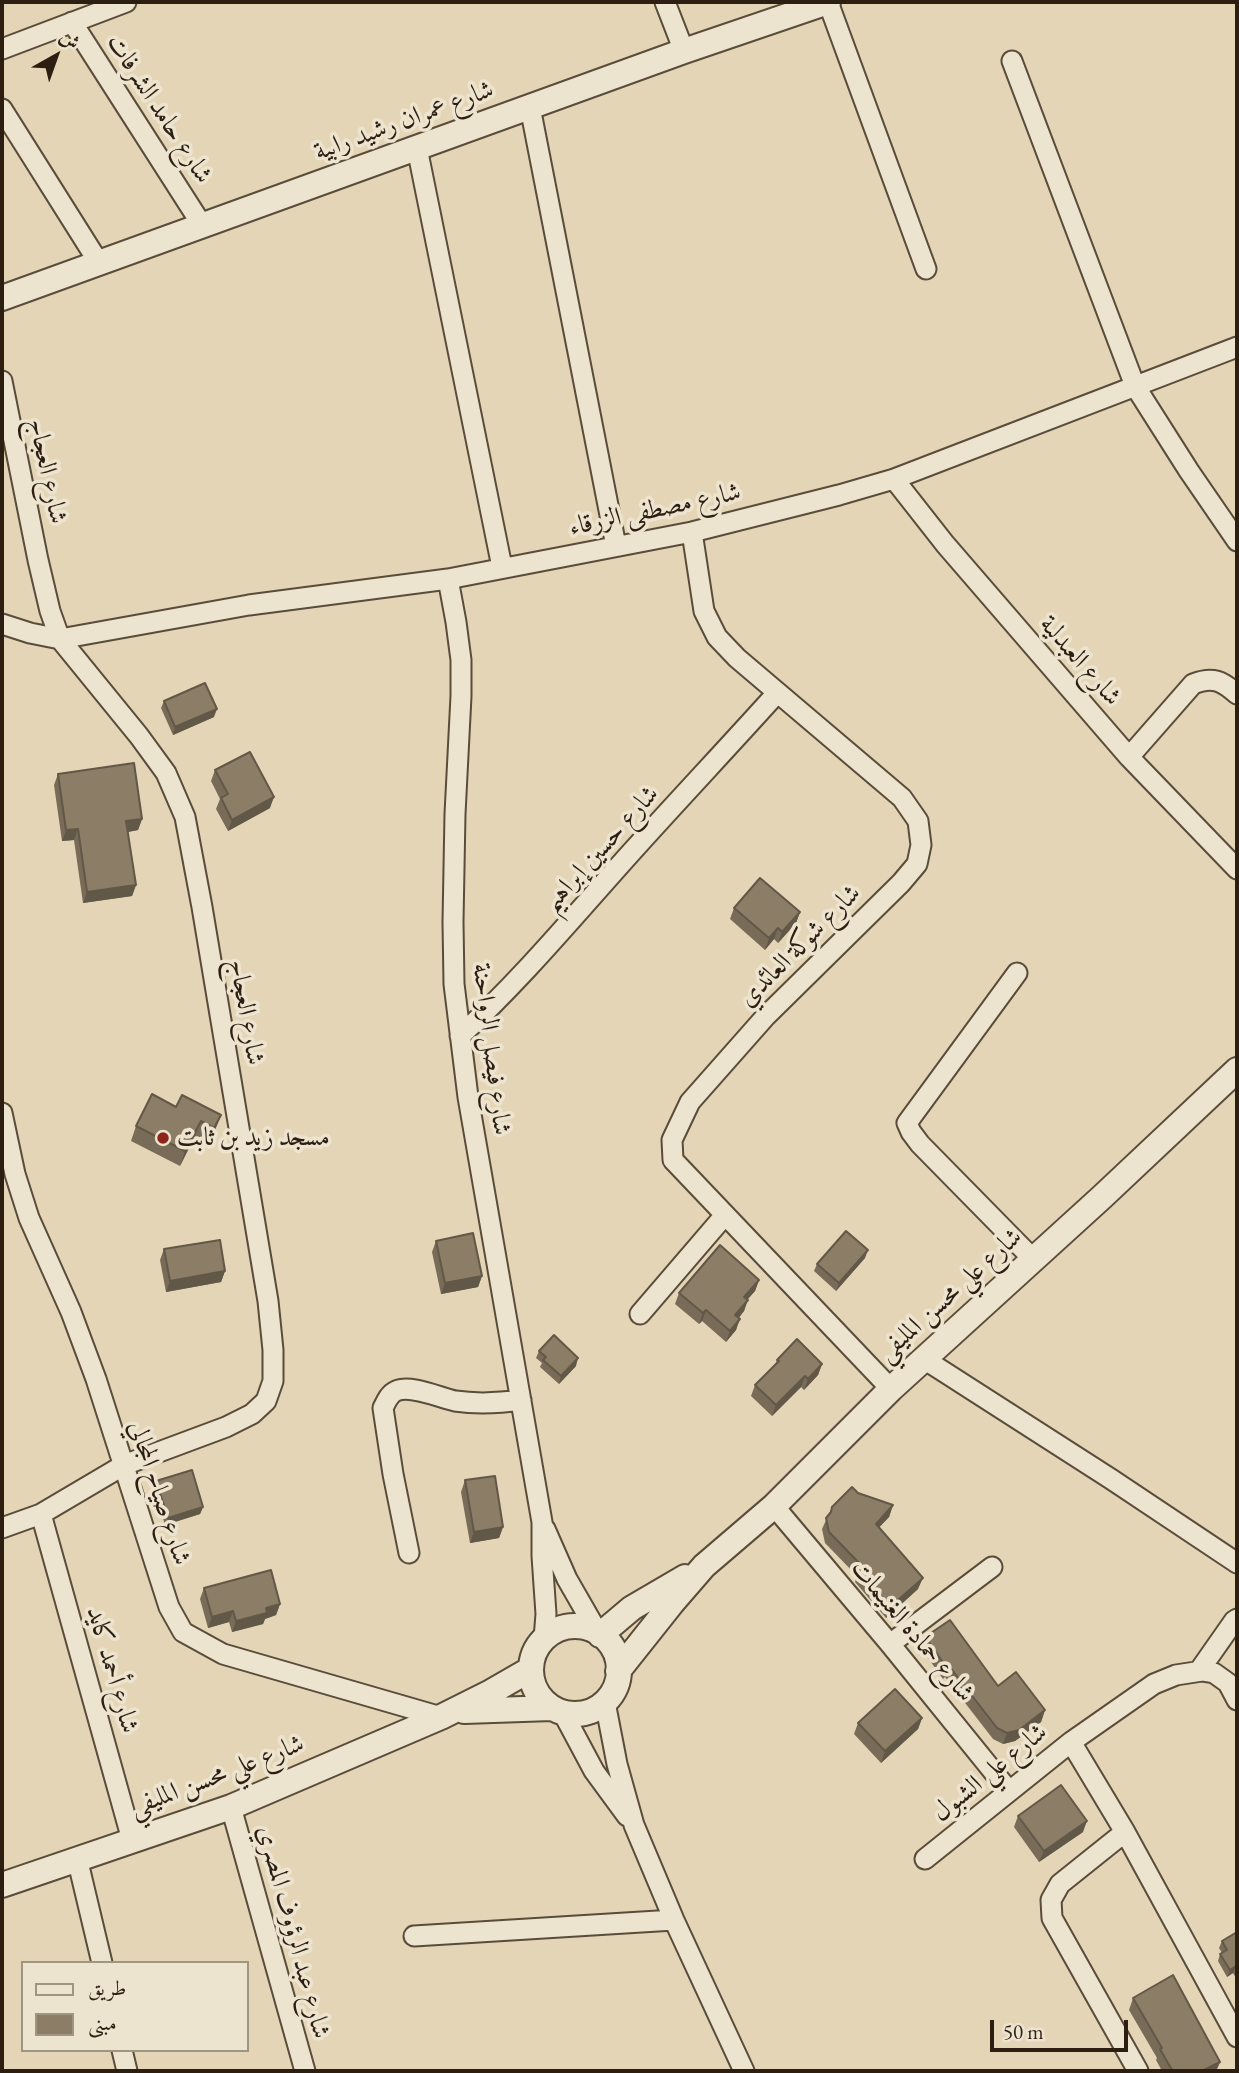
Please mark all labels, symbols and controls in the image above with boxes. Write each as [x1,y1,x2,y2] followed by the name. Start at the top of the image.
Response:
[21,21,91,91] north arrow
[55,24,85,55] text: ش
[99,28,219,190] street label: شارع حامد الشرفات
[310,74,498,168] street label: شارع عمران رشيد رابية
[21,415,73,527] street label: شارع العجاج
[566,477,744,543] street label: شارع مصطفى الزرقاء
[1032,609,1128,713] street label: شارع العبدلية
[536,779,666,919] street label: شارع حسين إبراهيم
[732,878,868,1014] street label: شارع شوكة العائدي
[221,957,271,1067] street label: شارع العجاج
[465,961,517,1137] street label: شارع فيصل الرواحنة
[177,1122,330,1154] place label: مسجد زيد بن ثابت
[155,1130,171,1146] marker: مسجد زيد بن ثابت
[871,1222,1029,1368] street label: شارع علي محسن المليفي
[121,1417,197,1569] street label: شارع صياح المجالي
[843,1553,981,1709] street label: شارع حمادة الغنيمات
[79,1603,145,1737] street label: شارع أحمد كايد
[926,1717,1054,1829] street label: شارع علي الشبول
[125,1728,309,1824] street label: شارع علي محسن المليفي
[250,1822,336,2042] street label: شارع عبد الرؤوف المصري
[21,1961,248,2052] legend
[88,1974,126,2001] text: طريق
[994,2007,1132,2050] scale bar
[88,2009,117,2036] text: مبنى
[1003,2018,1044,2045] text: 50 m

